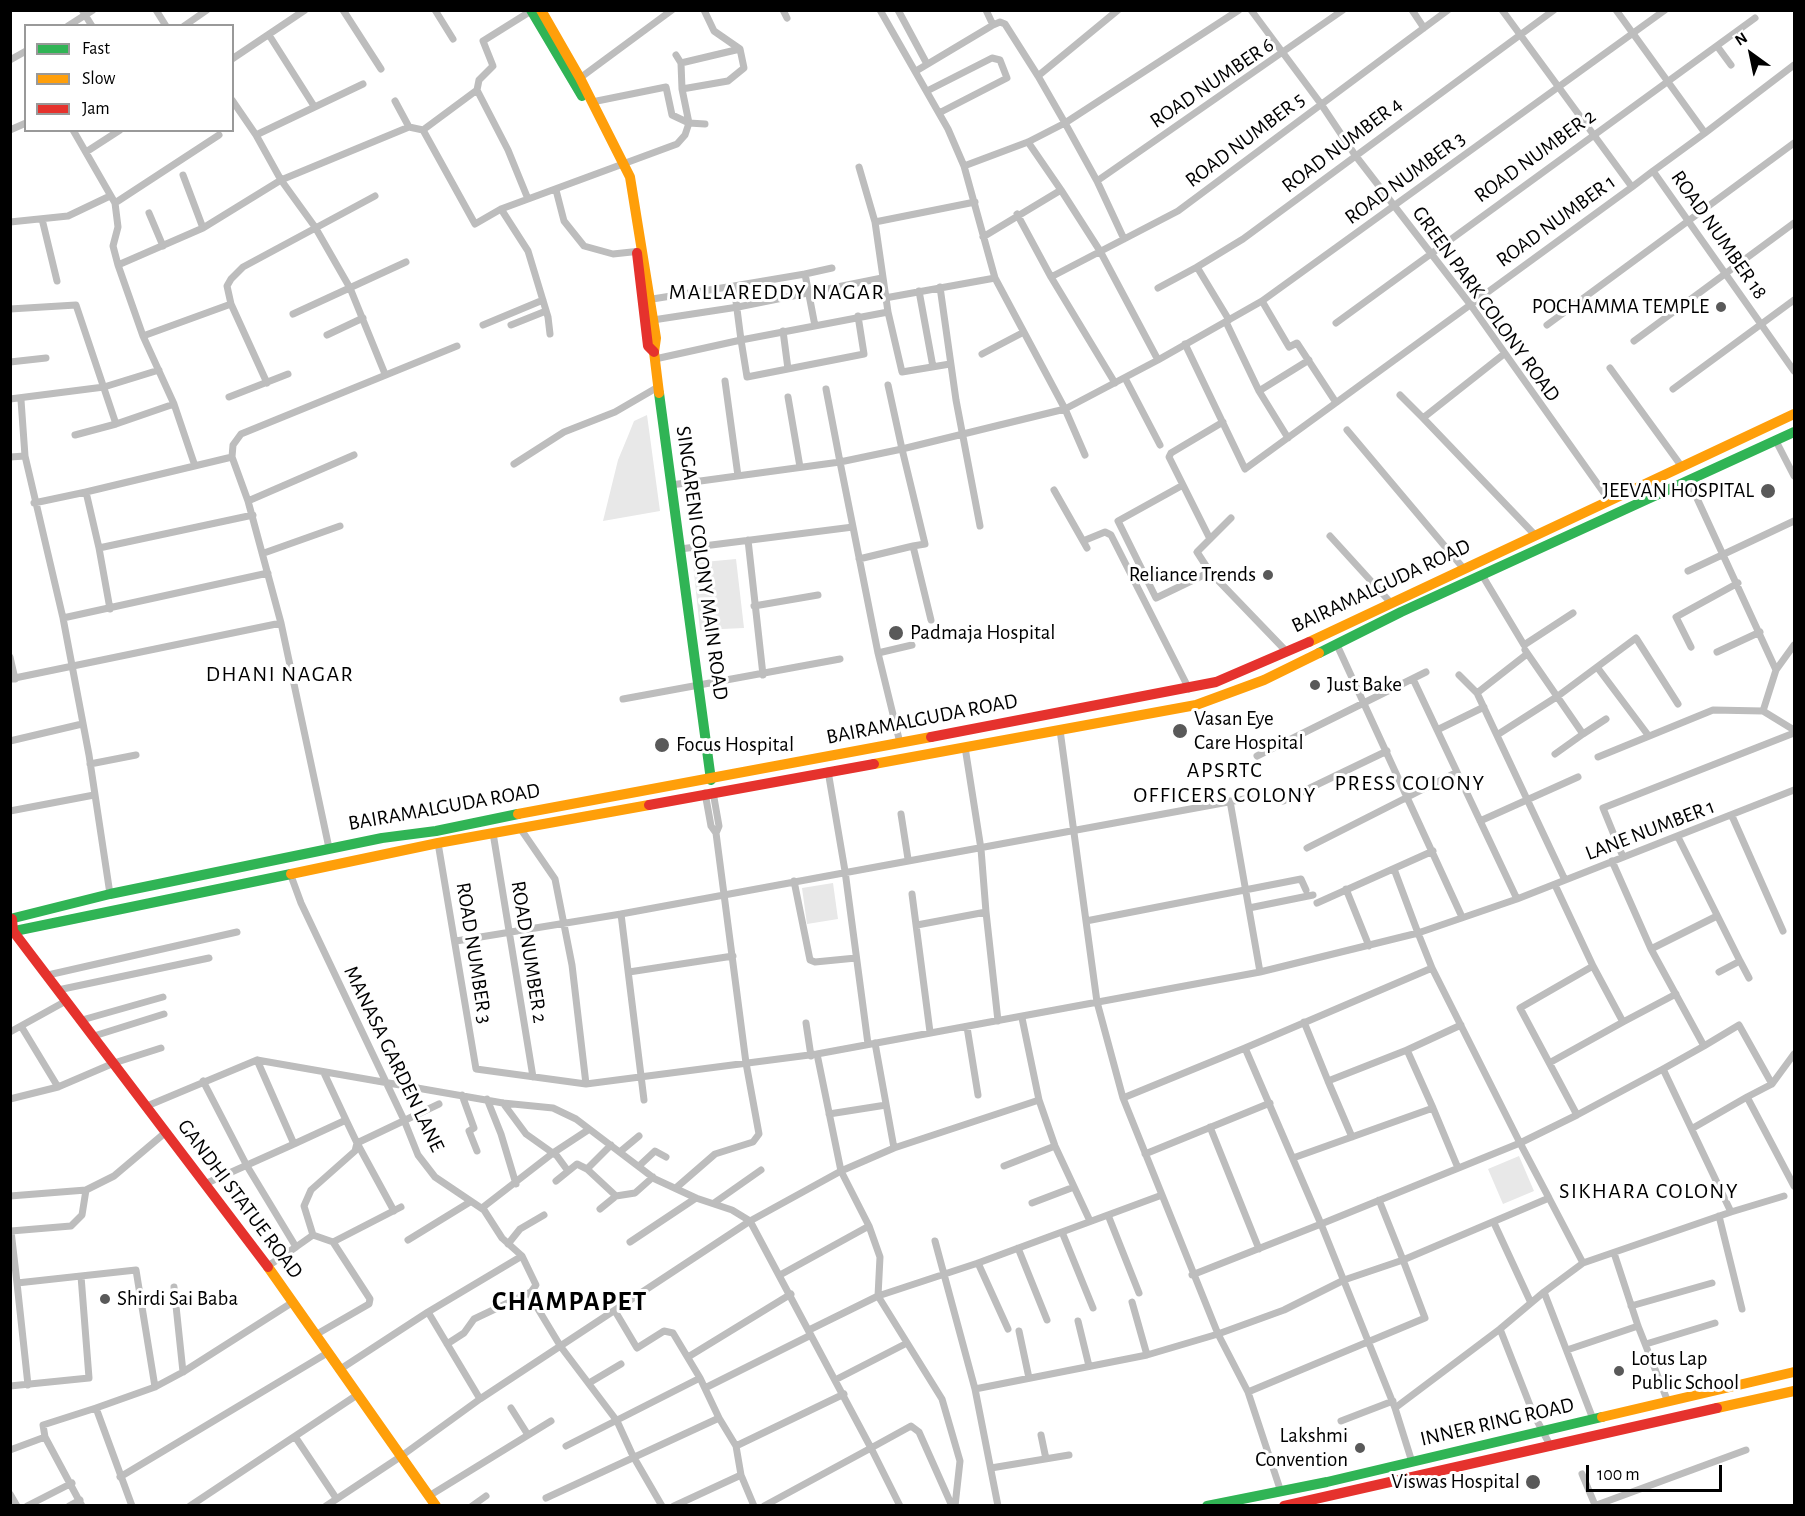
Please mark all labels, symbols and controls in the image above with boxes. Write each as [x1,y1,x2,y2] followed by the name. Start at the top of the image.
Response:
[24,24,234,132] legend
[1721,24,1781,84] north arrow
[1732,29,1750,49] text: N
[1145,32,1279,134] street label: ROAD NUMBER 6
[82,40,110,58] text: Fast
[82,70,115,88] text: Slow
[1180,87,1310,193] street label: ROAD NUMBER 5
[1277,92,1407,198] street label: ROAD NUMBER 4
[82,100,110,118] text: Jam
[1469,104,1601,208] street label: ROAD NUMBER 2
[1340,126,1470,230] street label: ROAD NUMBER 3
[1665,166,1773,304] street label: ROAD NUMBER 18
[1491,169,1621,273] street label: ROAD NUMBER 1
[1407,201,1565,407] street label: GREEN PARK COLONY ROAD
[669,279,885,305] district label: MALLAREDDY NAGAR
[1532,294,1709,320] place label: POCHAMMA TEMPLE
[1714,300,1728,314] marker: POCHAMMA TEMPLE
[670,424,734,702] street label: SINGARENI COLONY MAIN ROAD
[1602,478,1754,504] place label: JEEVAN HOSPITAL
[1759,482,1777,500] marker: JEEVAN HOSPITAL
[1288,534,1474,638] street label: BAIRAMALGUDA ROAD
[1129,562,1256,588] place label: Reliance Trends
[1261,568,1275,582] marker: Reliance Trends
[910,620,1056,646] place label: Padmaja Hospital
[887,624,905,642] marker: Padmaja Hospital
[206,661,354,687] district label: DHANI NAGAR
[1327,672,1402,698] place label: Just Bake
[1308,678,1322,692] marker: Just Bake
[824,688,1020,750] street label: BAIRAMALGUDA ROAD
[1194,706,1304,756] place label: Vasan Eye Care Hospital
[1171,722,1189,740] marker: Vasan Eye Care Hospital
[676,732,794,758] place label: Focus Hospital
[653,736,671,754] marker: Focus Hospital
[1133,757,1317,808] district label: APSRTC OFFICERS COLONY
[1334,770,1486,796] district label: PRESS COLONY
[346,778,542,836] street label: BAIRAMALGUDA ROAD
[1582,794,1718,866] street label: LANE NUMBER 1
[505,879,553,1025] street label: ROAD NUMBER 2
[450,880,498,1026] street label: ROAD NUMBER 3
[338,962,450,1156] street label: MANASA GARDEN LANE
[172,1114,308,1284] street label: GANDHI STATUE ROAD
[1559,1178,1739,1204] district label: SIKHARA COLONY
[117,1286,238,1312] place label: Shirdi Sai Baba
[492,1286,648,1318] district label: CHAMPAPET
[98,1292,112,1306] marker: Shirdi Sai Baba
[1631,1346,1739,1396] place label: Lotus Lap Public School
[1612,1364,1626,1378] marker: Lotus Lap Public School
[1418,1392,1576,1452] street label: INNER RING ROAD
[1255,1423,1348,1473] place label: Lakshmi Convention
[1353,1441,1367,1455] marker: Lakshmi Convention
[1589,1453,1726,1491] scale bar
[1597,1466,1640,1484] text: 100 m
[1391,1469,1520,1495] place label: Viswas Hospital
[1524,1473,1542,1491] marker: Viswas Hospital

